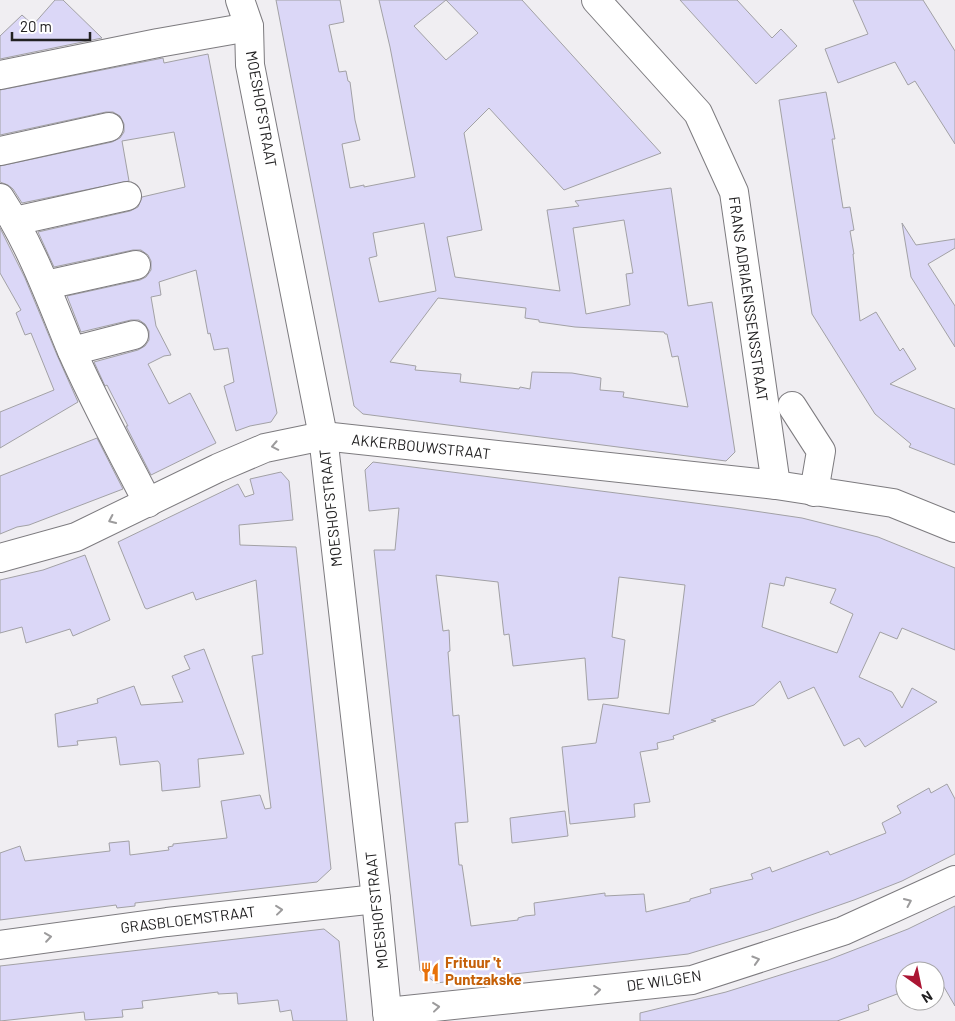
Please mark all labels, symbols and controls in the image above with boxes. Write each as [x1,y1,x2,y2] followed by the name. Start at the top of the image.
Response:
[12,10,90,42] scale bar
[20,17,52,35] text: 20 m
[243,49,281,169] street label: MOESHOFSTRAAT
[726,195,772,403] street label: FRANS ADRIAENSSENSSTRAAT
[351,430,491,462] street label: AKKERBOUWSTRAAT
[271,440,280,450] one-way arrow
[315,448,345,568] street label: MOESHOFSTRAAT
[108,514,117,524] one-way arrow
[361,850,391,970] street label: MOESHOFSTRAAT
[903,897,912,908] one-way arrow
[119,902,256,936] street label: GRASBLOEMSTRAAT
[275,904,283,915] one-way arrow
[44,932,52,943] one-way arrow
[445,953,522,988] place label: Frituur 't Puntzakske
[751,955,760,965] one-way arrow
[419,961,441,983] restaurant icon: Frituur 't Puntzakske
[895,961,945,1011] north arrow
[625,966,702,994] street label: DE WILGEN
[593,985,601,996] one-way arrow
[919,988,936,1007] text: N
[432,1002,440,1013] one-way arrow

